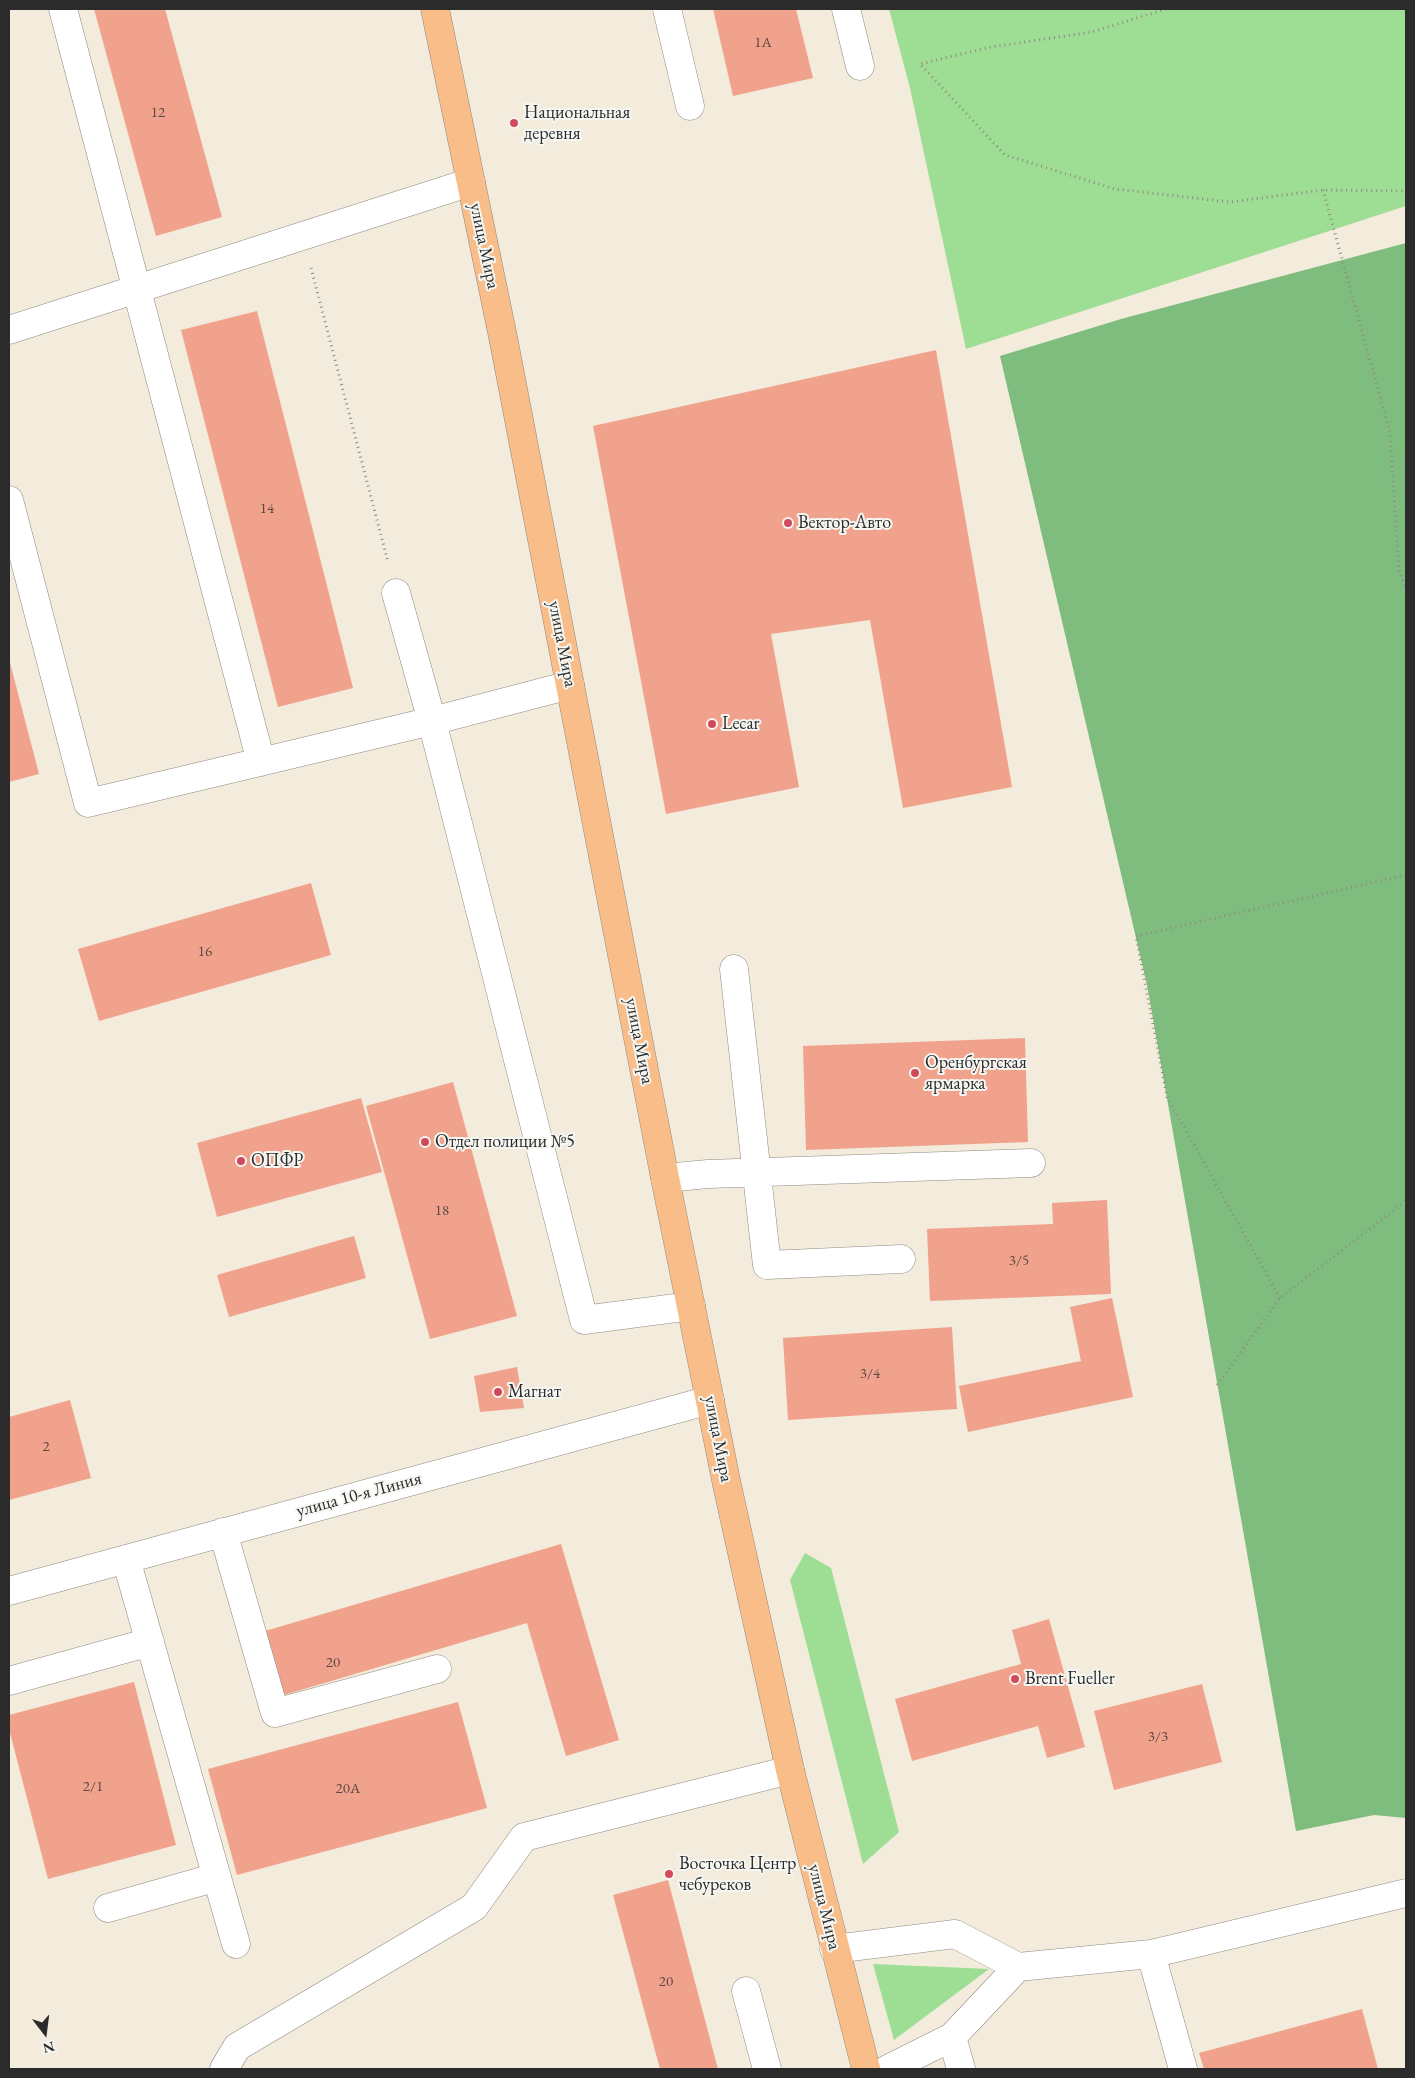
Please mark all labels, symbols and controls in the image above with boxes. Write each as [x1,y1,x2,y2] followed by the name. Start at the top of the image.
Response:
[754,34,772,52] house number: 1А
[524,102,630,144] place label: Национальная деревня
[151,104,165,122] house number: 12
[508,117,520,129] marker: Национальная деревня
[464,201,504,291] street label: улица Мира
[260,500,274,518] house number: 14
[798,512,891,534] place label: Вектор-Авто
[782,517,794,529] marker: Вектор-Авто
[543,599,581,689] street label: улица Мира
[722,713,760,735] place label: Lecar
[706,718,718,730] marker: Lecar
[198,943,212,961] house number: 16
[620,996,658,1086] street label: улица Мира
[925,1052,1027,1094] place label: Оренбургская ярмарка
[909,1067,921,1079] marker: Оренбургская ярмарка
[435,1131,575,1153] place label: Отдел полиции №5
[419,1136,431,1148] marker: Отдел полиции №5
[251,1150,303,1172] place label: ОПФР
[235,1155,247,1167] marker: ОПФР
[435,1202,449,1220] house number: 18
[1009,1252,1029,1270] house number: 3/5
[860,1365,880,1383] house number: 3/4
[508,1381,561,1403] place label: Магнат
[492,1386,504,1398] marker: Магнат
[699,1394,737,1484] street label: улица Мира
[42,1438,50,1456] house number: 2
[294,1468,424,1522] street label: улица 10-я Линия
[326,1654,340,1672] house number: 20
[1025,1668,1115,1690] place label: Brent Fueller
[1009,1673,1021,1685] marker: Brent Fueller
[1148,1728,1168,1746] house number: 3/3
[83,1778,103,1796] house number: 2/1
[336,1780,360,1798] house number: 20А
[679,1853,796,1896] place label: Восточка Центр чебуреков
[803,1862,845,1952] street label: улица Мира
[663,1868,675,1880] marker: Восточка Центр чебуреков
[659,1973,673,1991] house number: 20
[20,2008,70,2058] north arrow
[41,2037,57,2058] text: N

